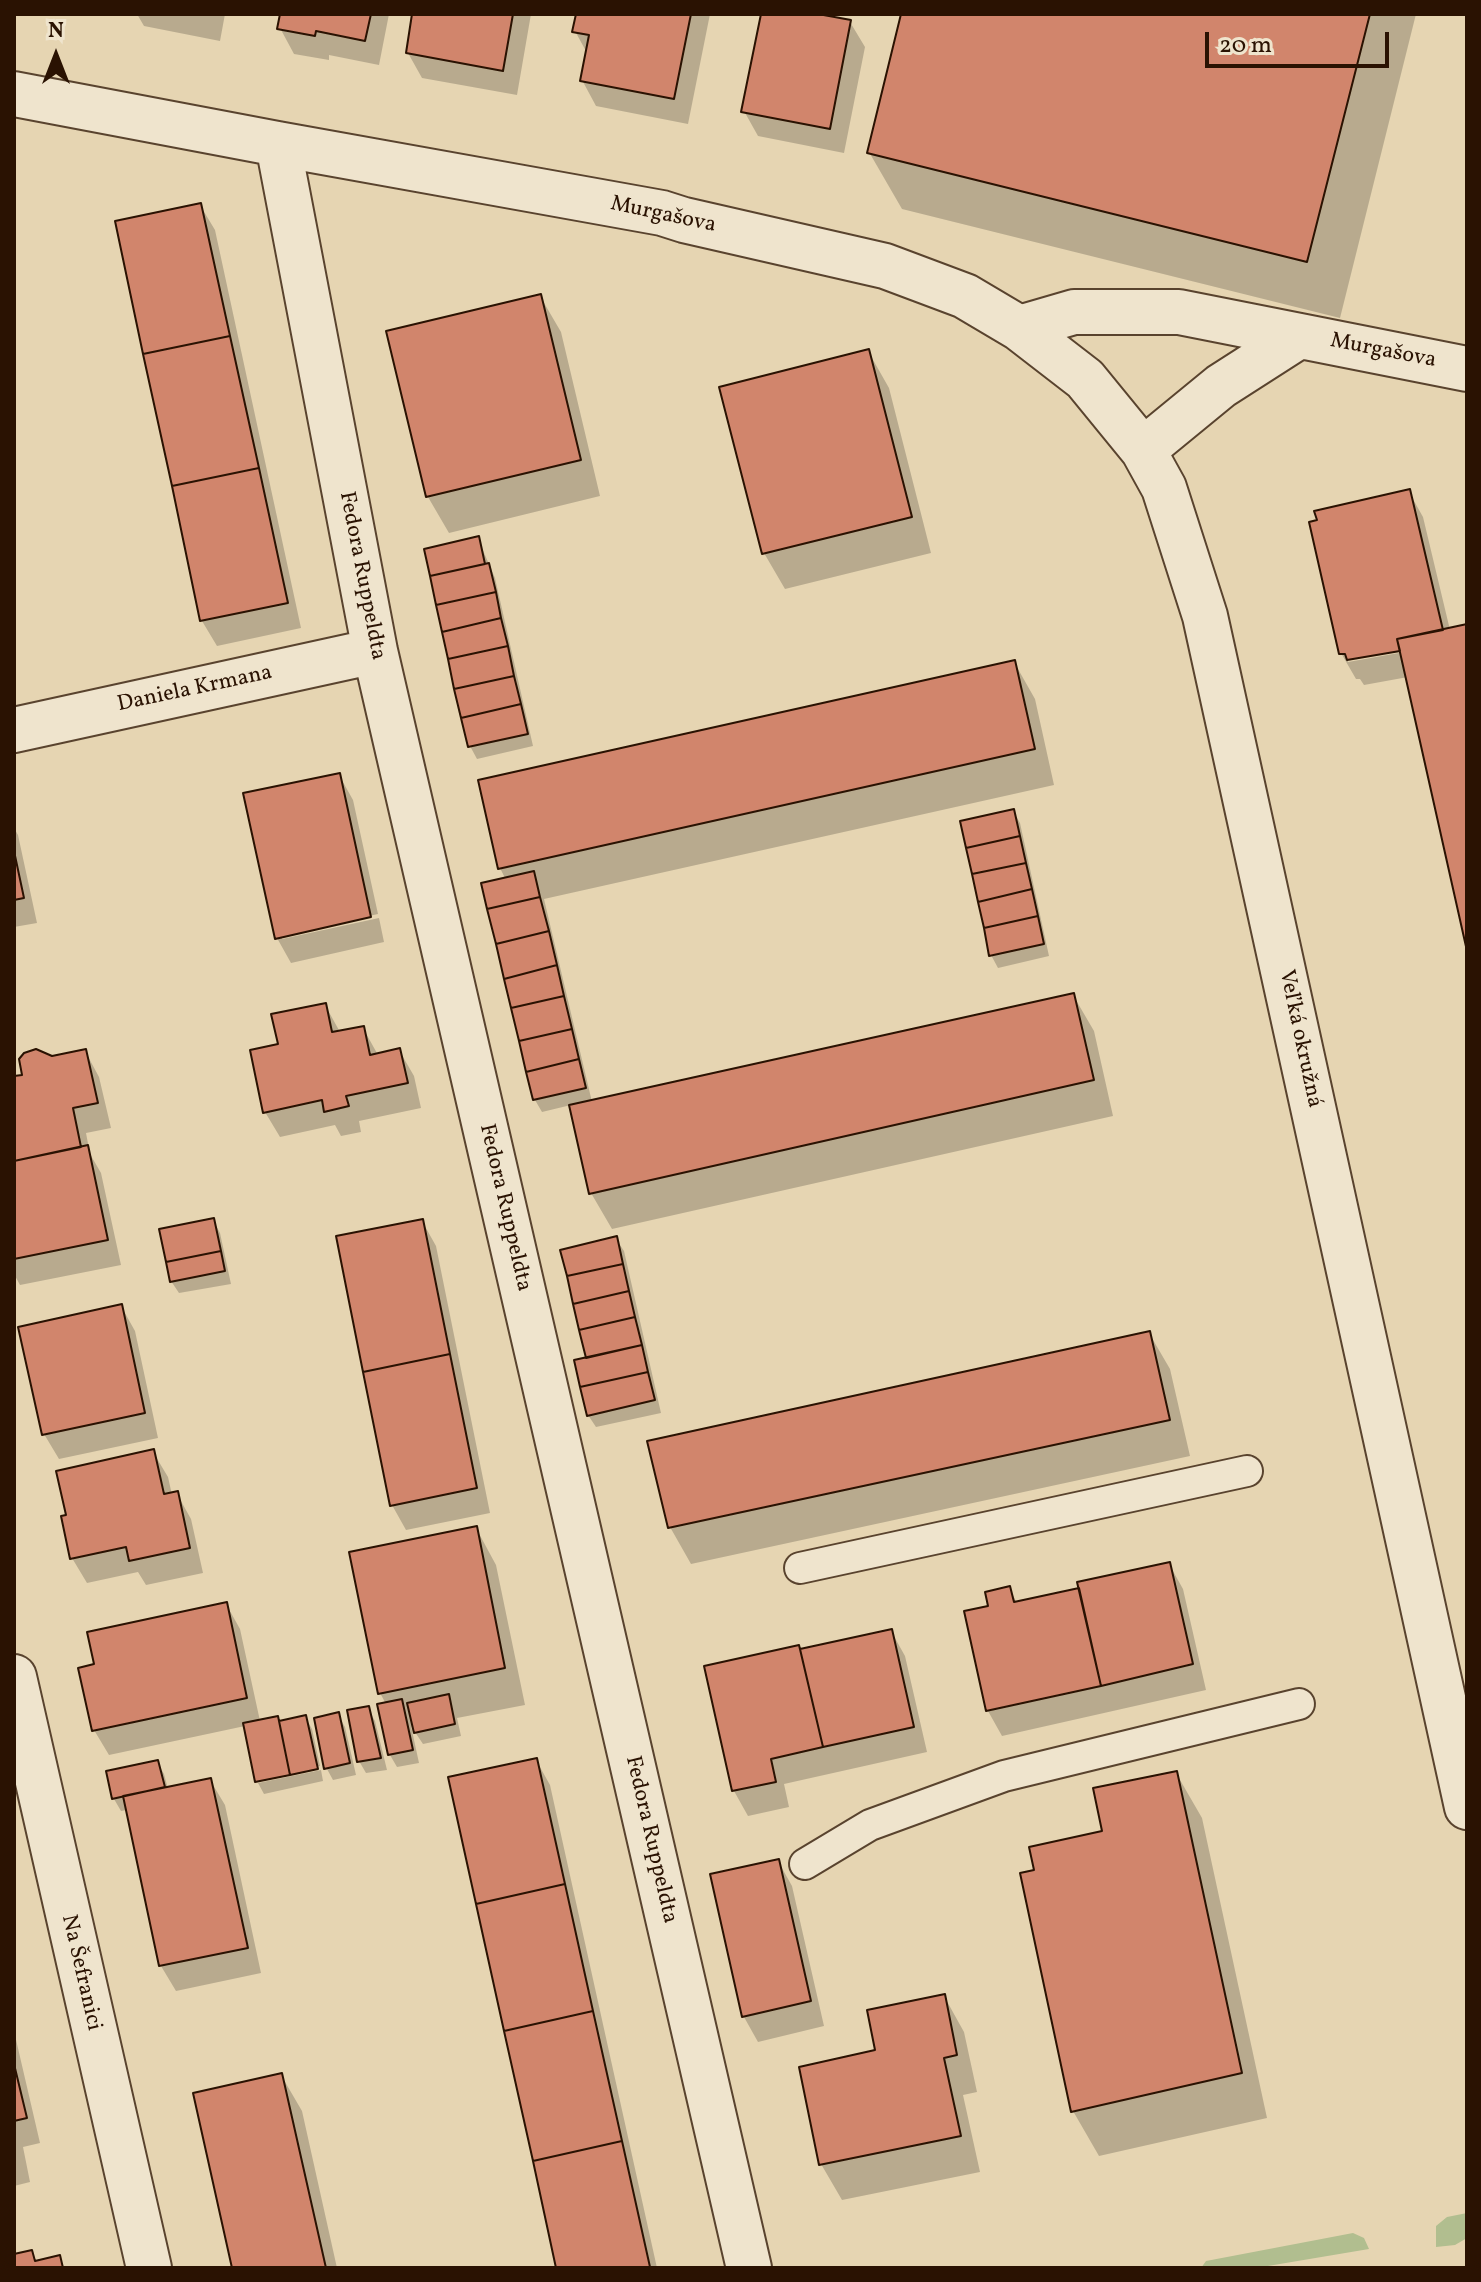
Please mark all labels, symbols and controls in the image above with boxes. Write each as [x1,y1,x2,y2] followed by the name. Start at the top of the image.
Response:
[16,16,96,96] north arrow
[48,16,64,47] text: N
[1209,16,1393,66] scale bar
[1219,29,1272,63] text: 20 m
[608,192,718,240] street label: Murgašova
[1328,329,1438,375] street label: Murgašova
[332,489,390,663] street label: Fedora Ruppeldta
[115,661,275,719] street label: Daniela Krmana
[1271,968,1327,1110] street label: Veľká okružná
[472,1122,536,1294] street label: Fedora Ruppeldta
[618,1754,682,1926] street label: Fedora Ruppeldta
[54,1912,106,2034] street label: Na Šefranici

